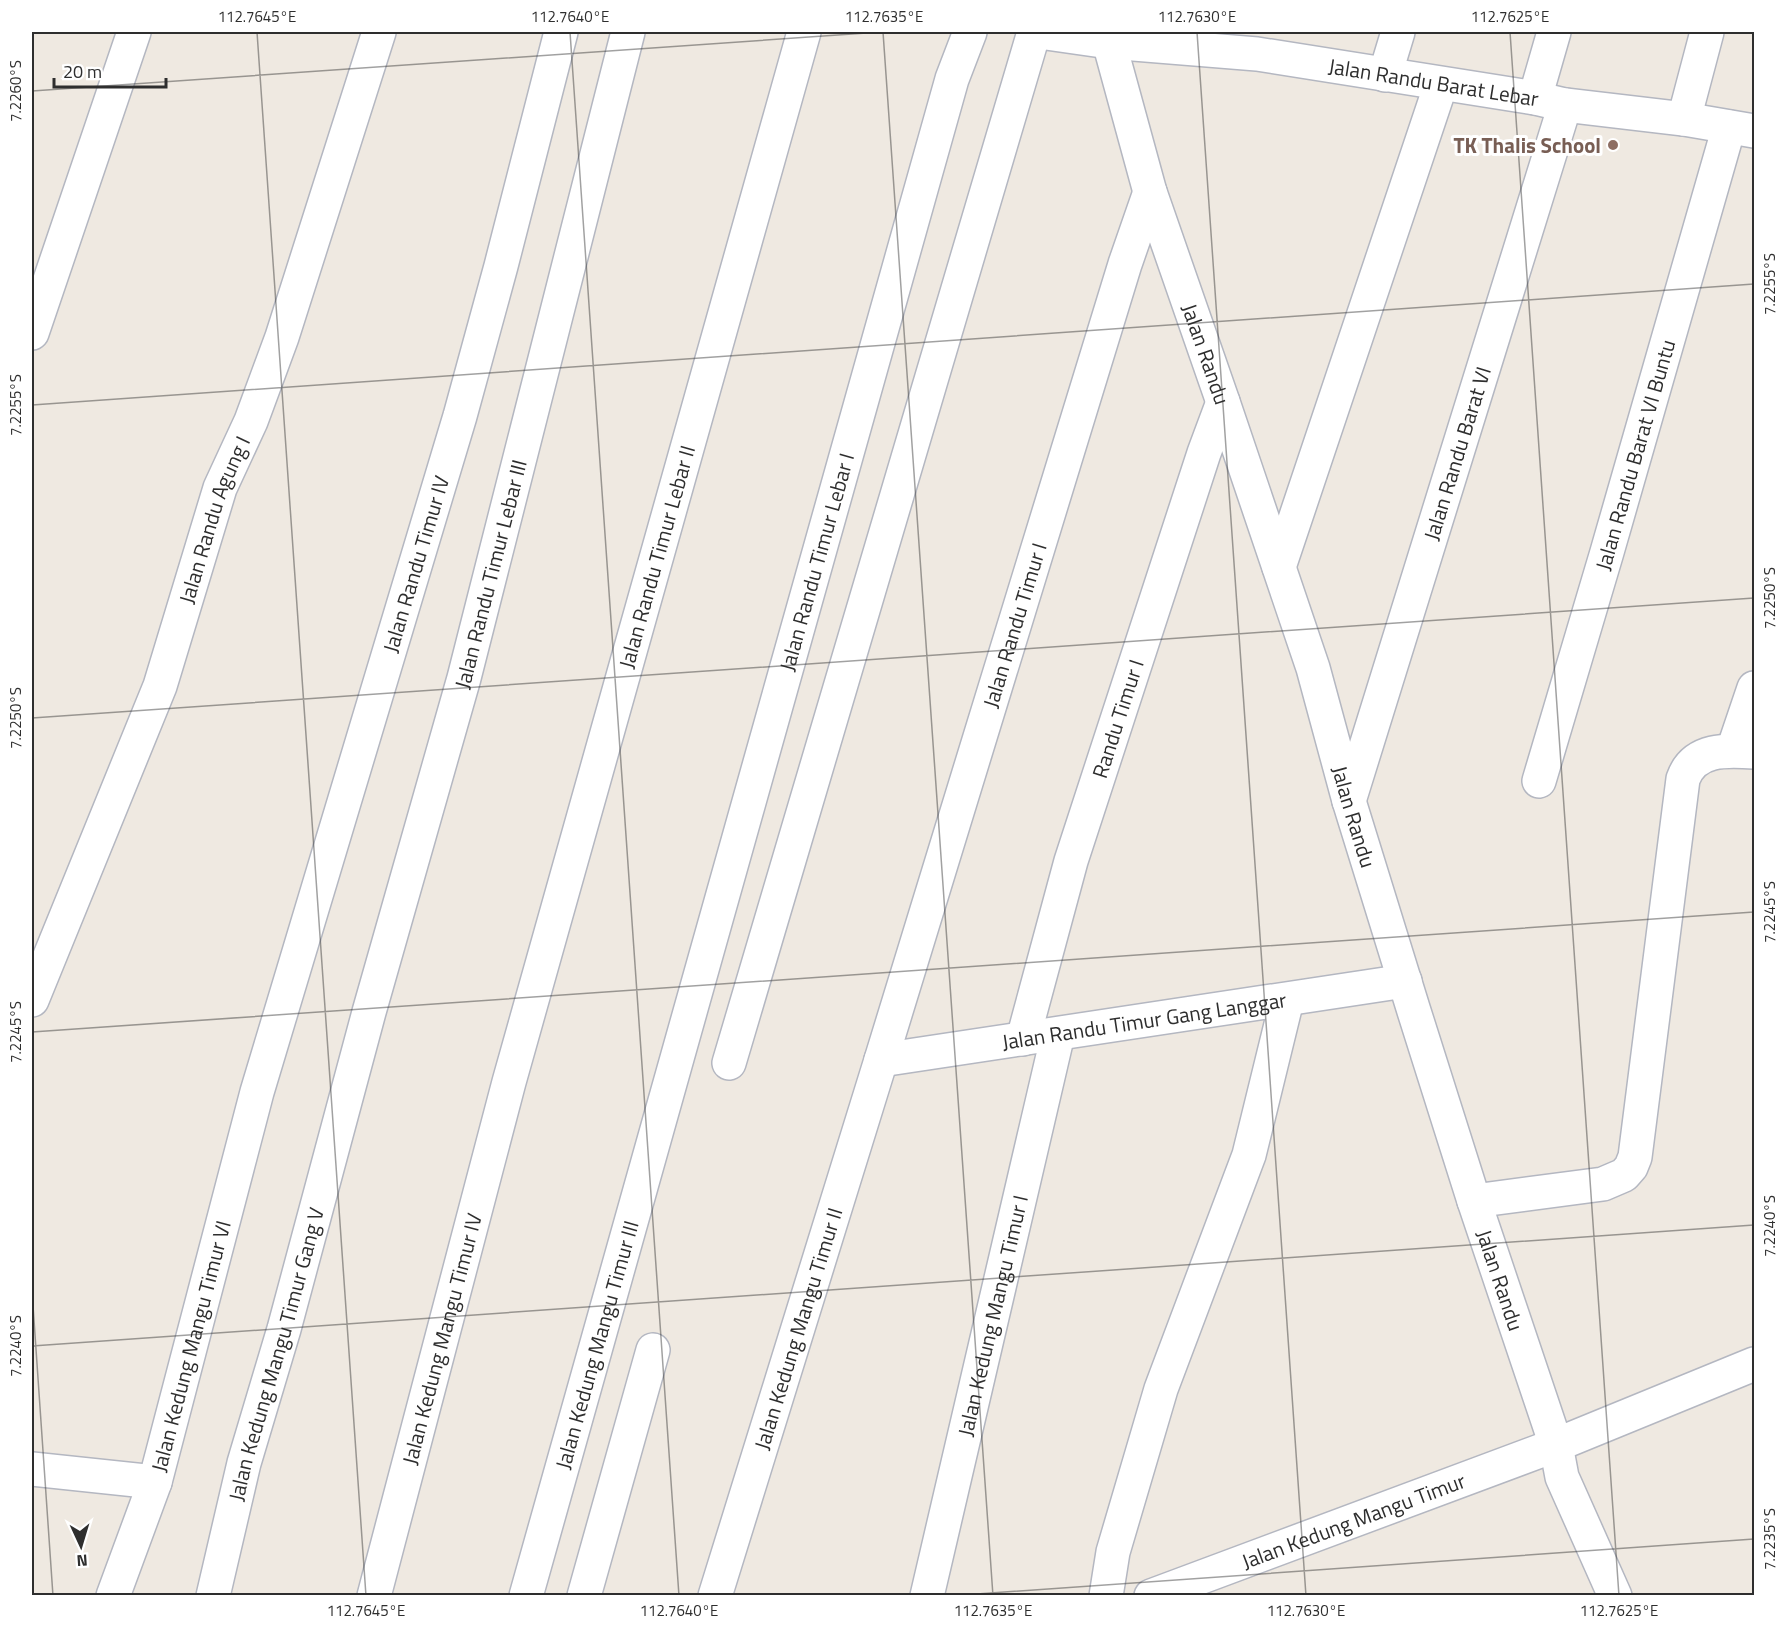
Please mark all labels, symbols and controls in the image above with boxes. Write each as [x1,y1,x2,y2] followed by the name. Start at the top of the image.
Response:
[218,5,296,28] text: 112.7645°E
[531,5,609,28] text: 112.7640°E
[845,5,923,28] text: 112.7635°E
[1158,5,1236,28] text: 112.7630°E
[1471,5,1549,28] text: 112.7625°E
[1326,50,1541,114] street label: Jalan Randu Barat Lebar
[54,51,166,89] scale bar
[63,58,102,85] text: 20 m
[4,60,27,122] text: 7.2260°S
[1453,129,1601,161] place label: TK Thalis School
[1606,138,1620,152] marker: TK Thalis School
[1758,253,1781,315] text: 7.2255°S
[1174,299,1239,409] street label: Jalan Randu
[1586,336,1683,574] street label: Jalan Randu Barat VI Buntu
[1415,363,1499,544] street label: Jalan Randu Barat VI
[4,374,27,436] text: 7.2255°S
[170,431,258,607] street label: Jalan Randu Agung I
[610,442,703,672] street label: Jalan Randu Timur Lebar II
[771,449,862,675] street label: Jalan Randu Timur Lebar I
[446,456,535,693] street label: Jalan Randu Timur Lebar III
[374,472,457,656] street label: Jalan Randu Timur IV
[974,539,1055,712] street label: Jalan Randu Timur I
[1758,567,1781,629] text: 7.2250°S
[1083,655,1152,782] street label: Randu Timur I
[4,687,27,749] text: 7.2250°S
[1324,762,1385,872] street label: Jalan Randu
[1758,881,1781,943] text: 7.2245°S
[1000,983,1288,1058] street label: Jalan Randu Timur Gang Langgar
[4,1001,27,1063] text: 7.2245°S
[949,1192,1036,1439] street label: Jalan Kedung Mangu Timur I
[1758,1195,1781,1257] text: 7.2240°S
[220,1204,332,1504] street label: Jalan Kedung Mangu Timur Gang V
[745,1204,850,1454] street label: Jalan Kedung Mangu Timur II
[393,1209,490,1468] street label: Jalan Kedung Mangu Timur IV
[142,1217,239,1475] street label: Jalan Kedung Mangu Timur VI
[546,1217,647,1473] street label: Jalan Kedung Mangu Timur III
[1469,1225,1532,1335] street label: Jalan Randu
[4,1315,27,1377] text: 7.2240°S
[1237,1464,1470,1577] street label: Jalan Kedung Mangu Timur
[1758,1508,1781,1570] text: 7.2235°S
[51,1516,111,1576] north arrow
[76,1549,88,1573] text: N
[327,1599,405,1622] text: 112.7645°E
[640,1599,718,1622] text: 112.7640°E
[954,1599,1032,1622] text: 112.7635°E
[1267,1599,1345,1622] text: 112.7630°E
[1580,1599,1658,1622] text: 112.7625°E

